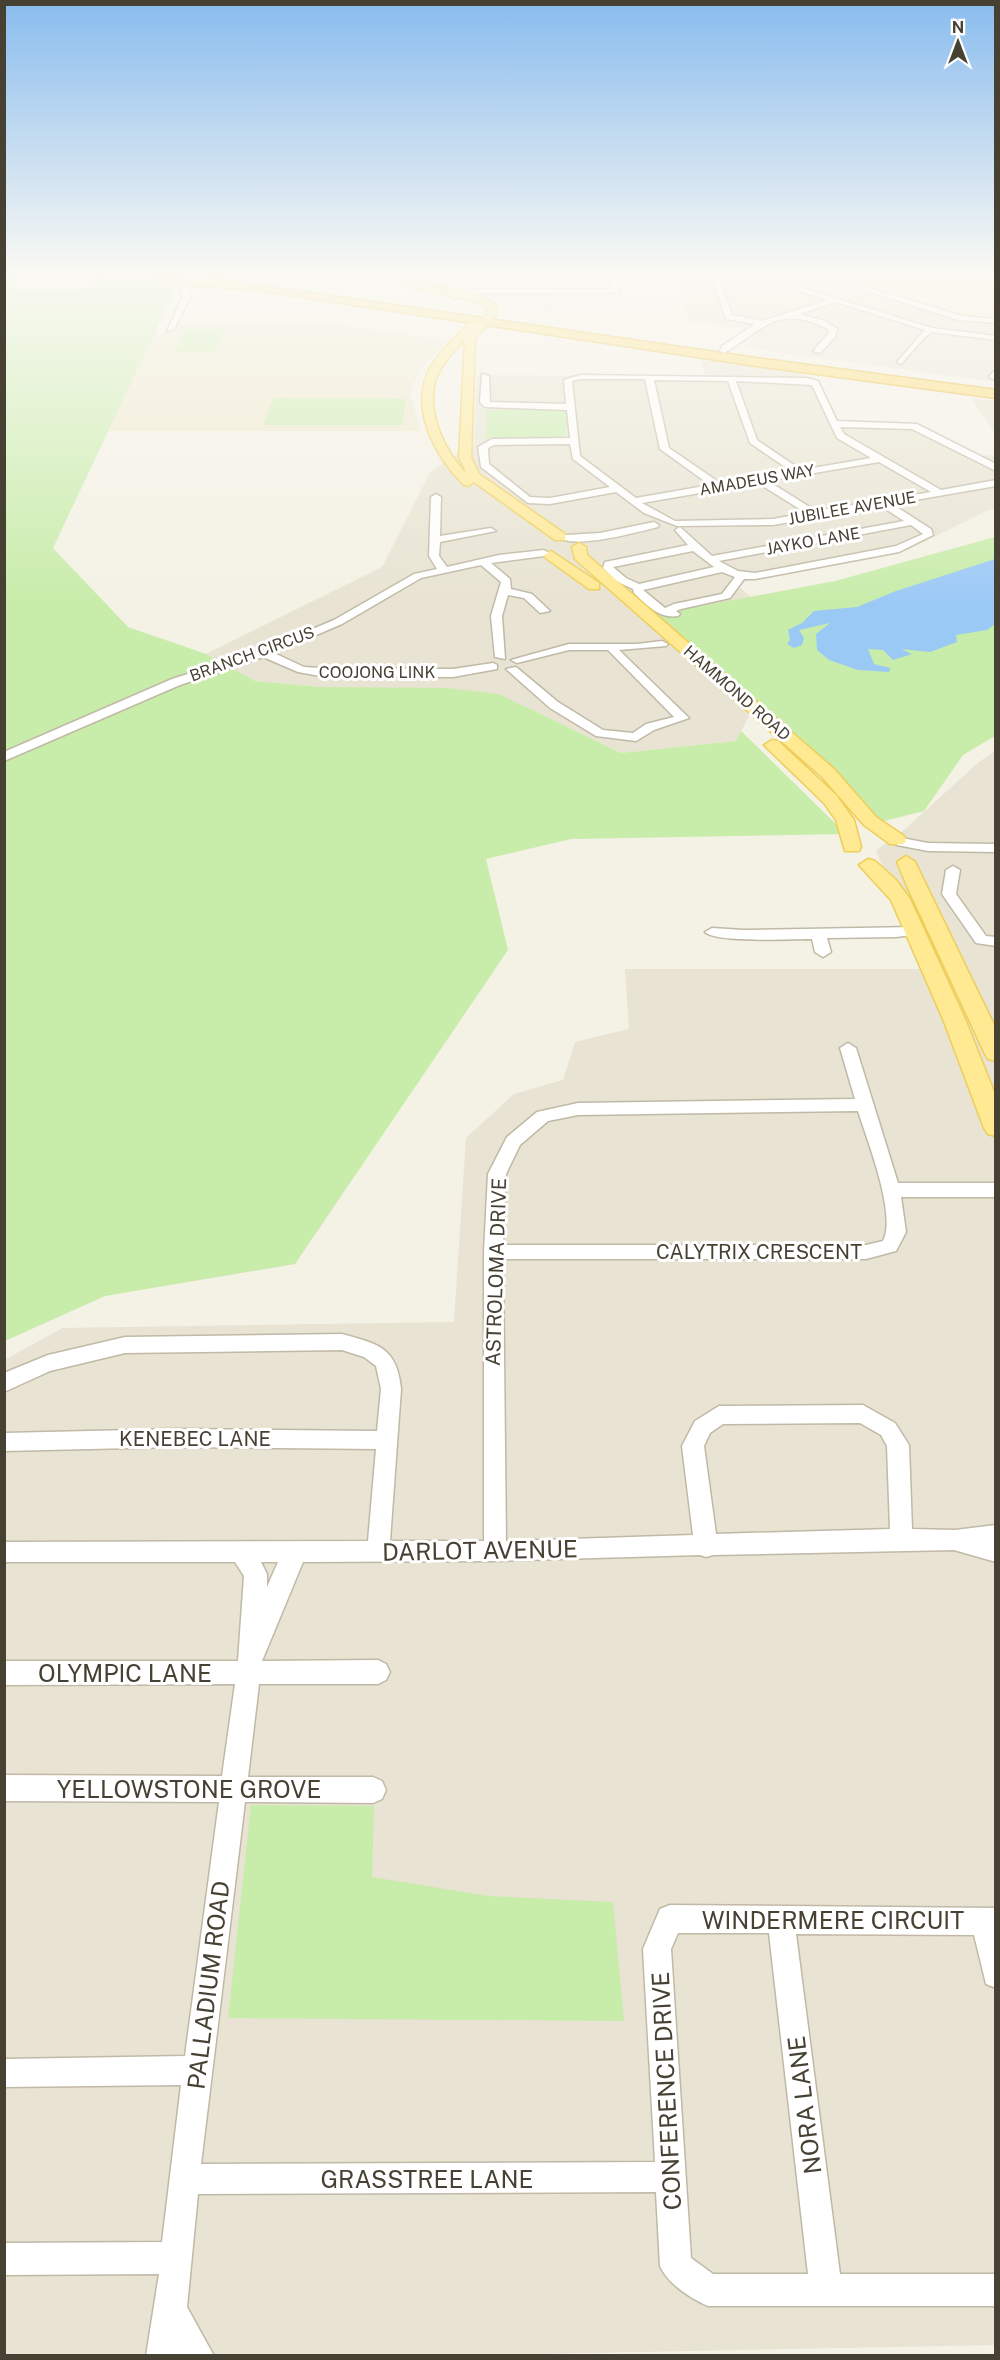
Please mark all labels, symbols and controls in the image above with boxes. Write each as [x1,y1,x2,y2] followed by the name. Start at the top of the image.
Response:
[928,12,988,72] north arrow
[952,18,964,37] text: N
[698,460,816,499] street label: AMADEUS WAY
[787,487,917,529] street label: JUBILEE AVENUE
[765,523,861,559] street label: JAYKO LANE
[187,623,317,685] street label: BRANCH CIRCUS
[680,642,794,744] street label: HAMMOND ROAD
[319,663,435,682] street label: COOJONG LINK
[481,1177,511,1367] street label: ASTROLOMA DRIVE
[656,1240,862,1264] street label: CALYTRIX CRESCENT
[119,1427,271,1451] street label: KENEBEC LANE
[382,1534,578,1566] street label: DARLOT AVENUE
[38,1659,212,1687] street label: OLYMPIC LANE
[57,1775,321,1803] street label: YELLOWSTONE GROVE
[181,1879,235,2091] street label: PALLADIUM ROAD
[702,1906,964,1934] street label: WINDERMERE CIRCUIT
[646,1971,686,2211] street label: CONFERENCE DRIVE
[782,2034,826,2176] street label: NORA LANE
[320,2165,534,2193] street label: GRASSTREE LANE

